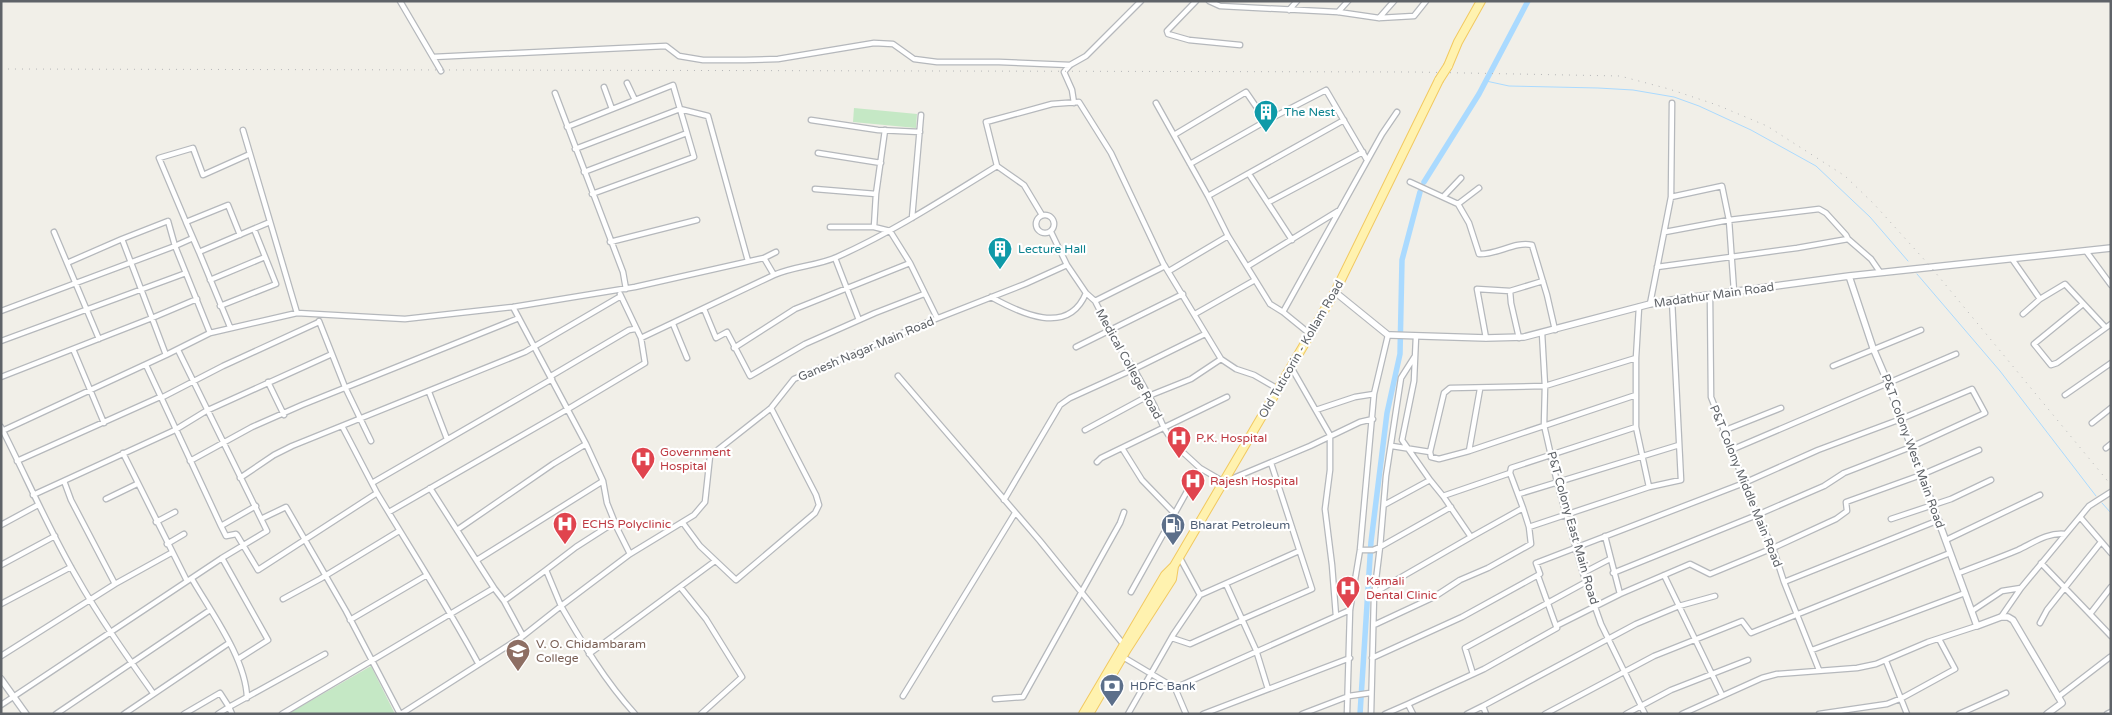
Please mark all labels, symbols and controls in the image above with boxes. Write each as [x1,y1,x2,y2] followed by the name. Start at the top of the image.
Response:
[1253,99,1279,133] building icon: The Nest
[1284,105,1335,119] place label: The Nest
[987,236,1013,270] building icon: Lecture Hall
[1018,242,1086,256] place label: Lecture Hall
[1256,278,1346,420] street label: Old Tuticorin - Kollam Road
[1653,280,1775,310] street label: Madathur Main Road
[1093,306,1165,422] street label: Medical College Road
[796,314,936,384] street label: Ganesh Nagar Main Road
[1879,372,1947,530] street label: P&T Colony West Main Road
[1707,403,1785,569] street label: P&T Colony Middle Main Road
[1166,425,1192,459] hospital icon: P.K. Hospital
[1196,431,1267,445] place label: P.K. Hospital
[660,445,731,473] place label: Government Hospital
[630,446,656,480] hospital icon: Government Hospital
[1544,450,1602,606] street label: P&T Colony East Main Road
[1180,468,1206,502] hospital icon: Rajesh Hospital
[1210,474,1298,488] place label: Rajesh Hospital
[552,511,578,545] hospital icon: ECHS Polyclinic
[1160,512,1186,546] fuel station icon: Bharat Petroleum
[582,517,671,531] place label: ECHS Polyclinic
[1190,518,1290,532] place label: Bharat Petroleum
[1366,574,1437,602] place label: Kamali Dental Clinic
[1335,575,1361,609] hospital icon: Kamali Dental Clinic
[536,637,646,665] place label: V. O. Chidambaram College
[505,638,531,672] school or university icon: V. O. Chidambaram College
[1099,673,1125,707] bank icon: HDFC Bank
[1130,679,1196,693] place label: HDFC Bank

